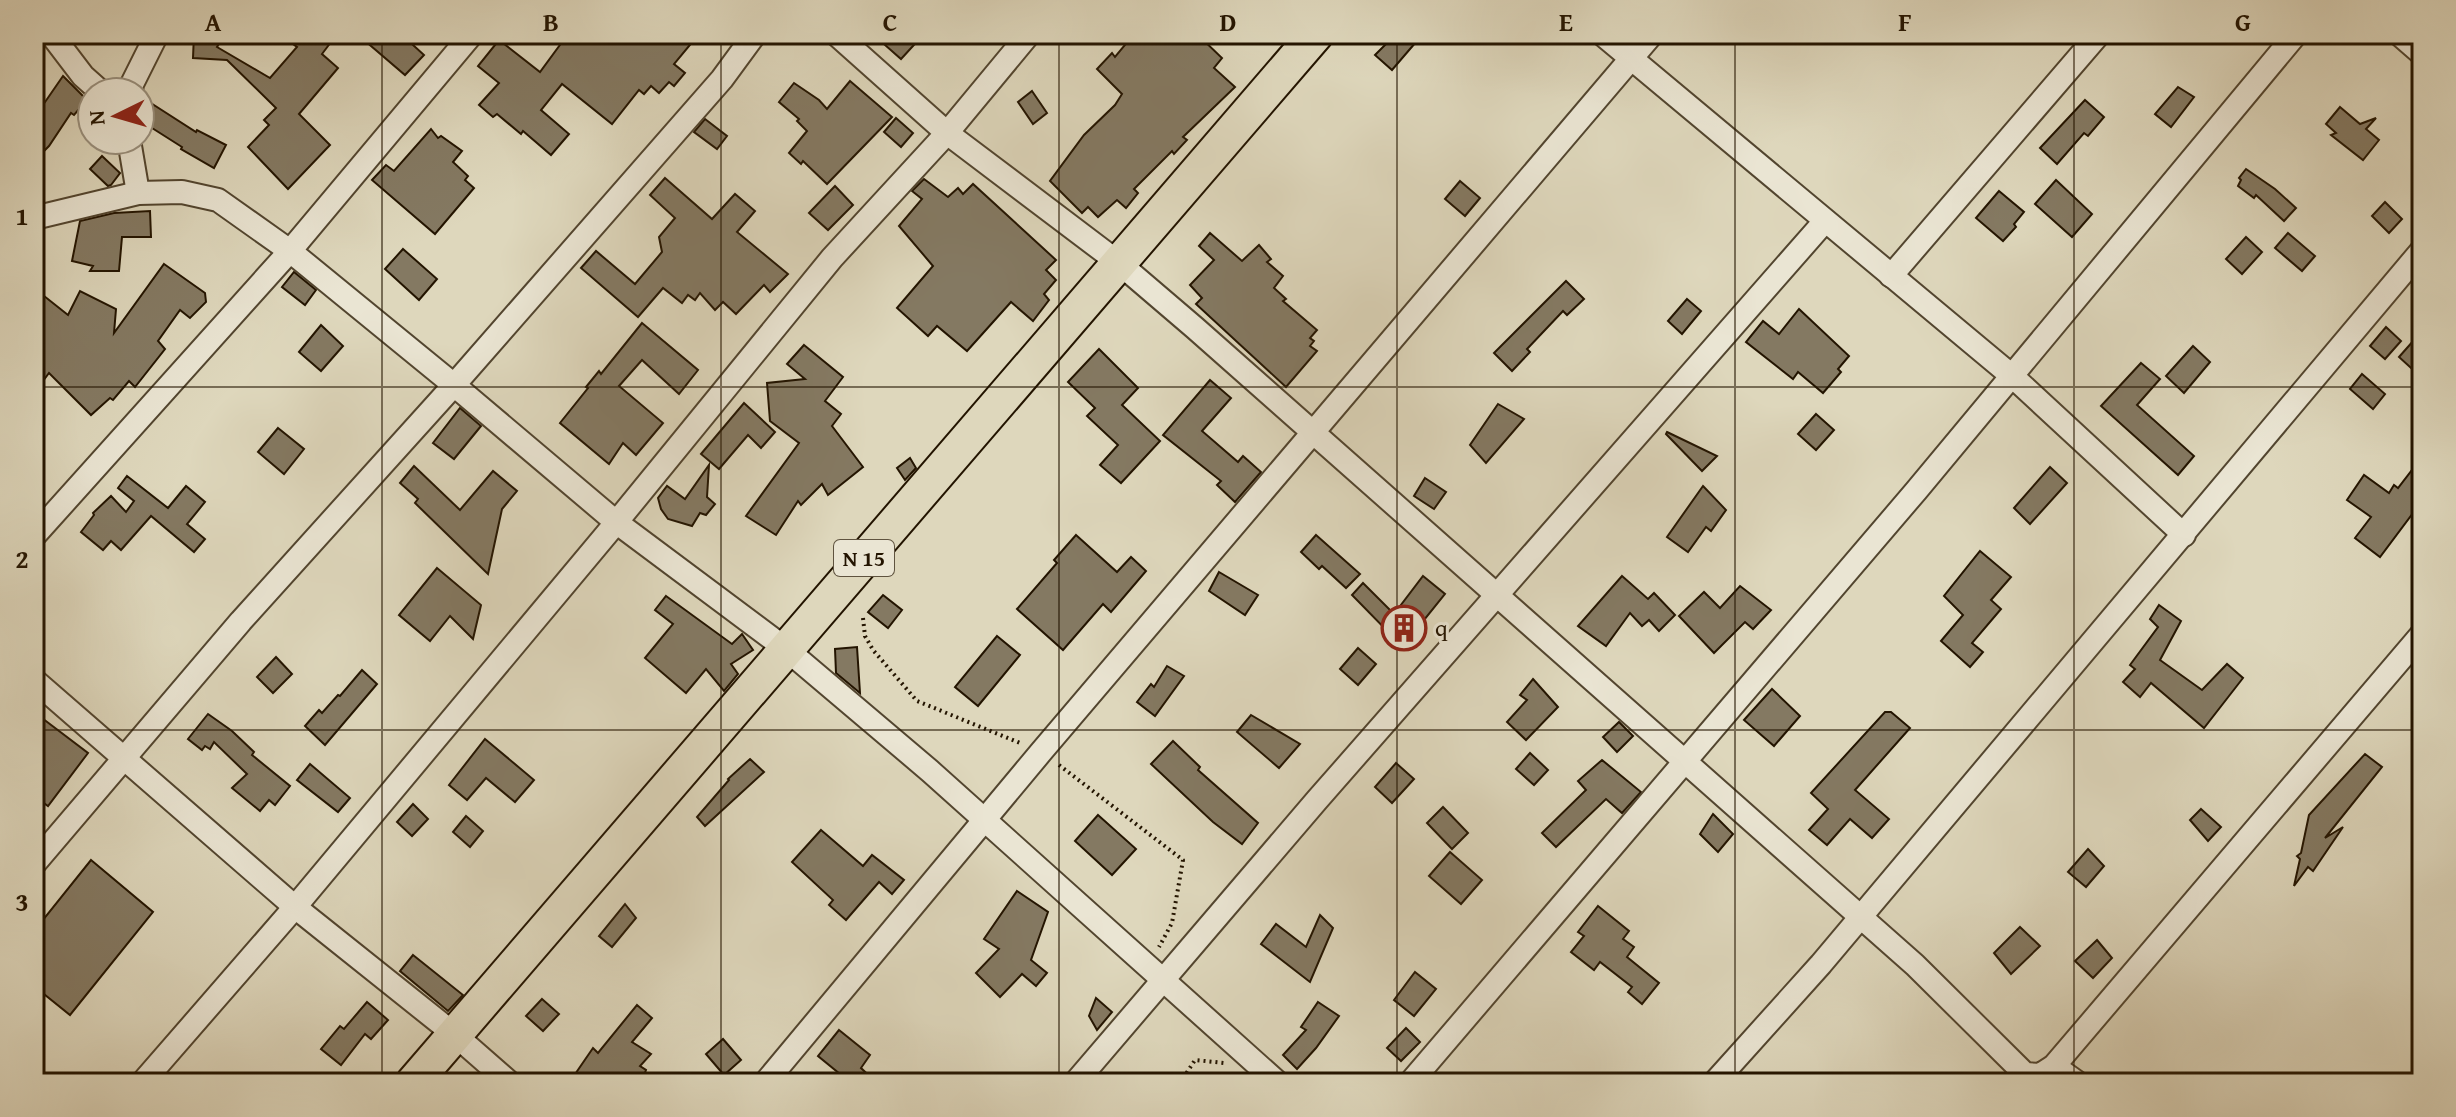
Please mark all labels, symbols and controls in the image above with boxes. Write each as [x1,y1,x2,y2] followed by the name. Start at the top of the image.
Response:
[205,2,222,41] text: A
[543,2,559,41] text: B
[883,2,897,41] text: C
[1220,2,1236,41] text: D
[1559,2,1573,41] text: E
[1898,2,1912,41] text: F
[2235,2,2251,41] text: G
[76,76,156,156] north arrow
[79,109,113,126] text: N
[15,196,29,235] text: 1
[15,539,29,578] text: 2
[834,540,894,576] road number: N 15
[1380,604,1428,652] building icon: q
[1435,610,1448,645] place label: q
[15,882,29,921] text: 3

